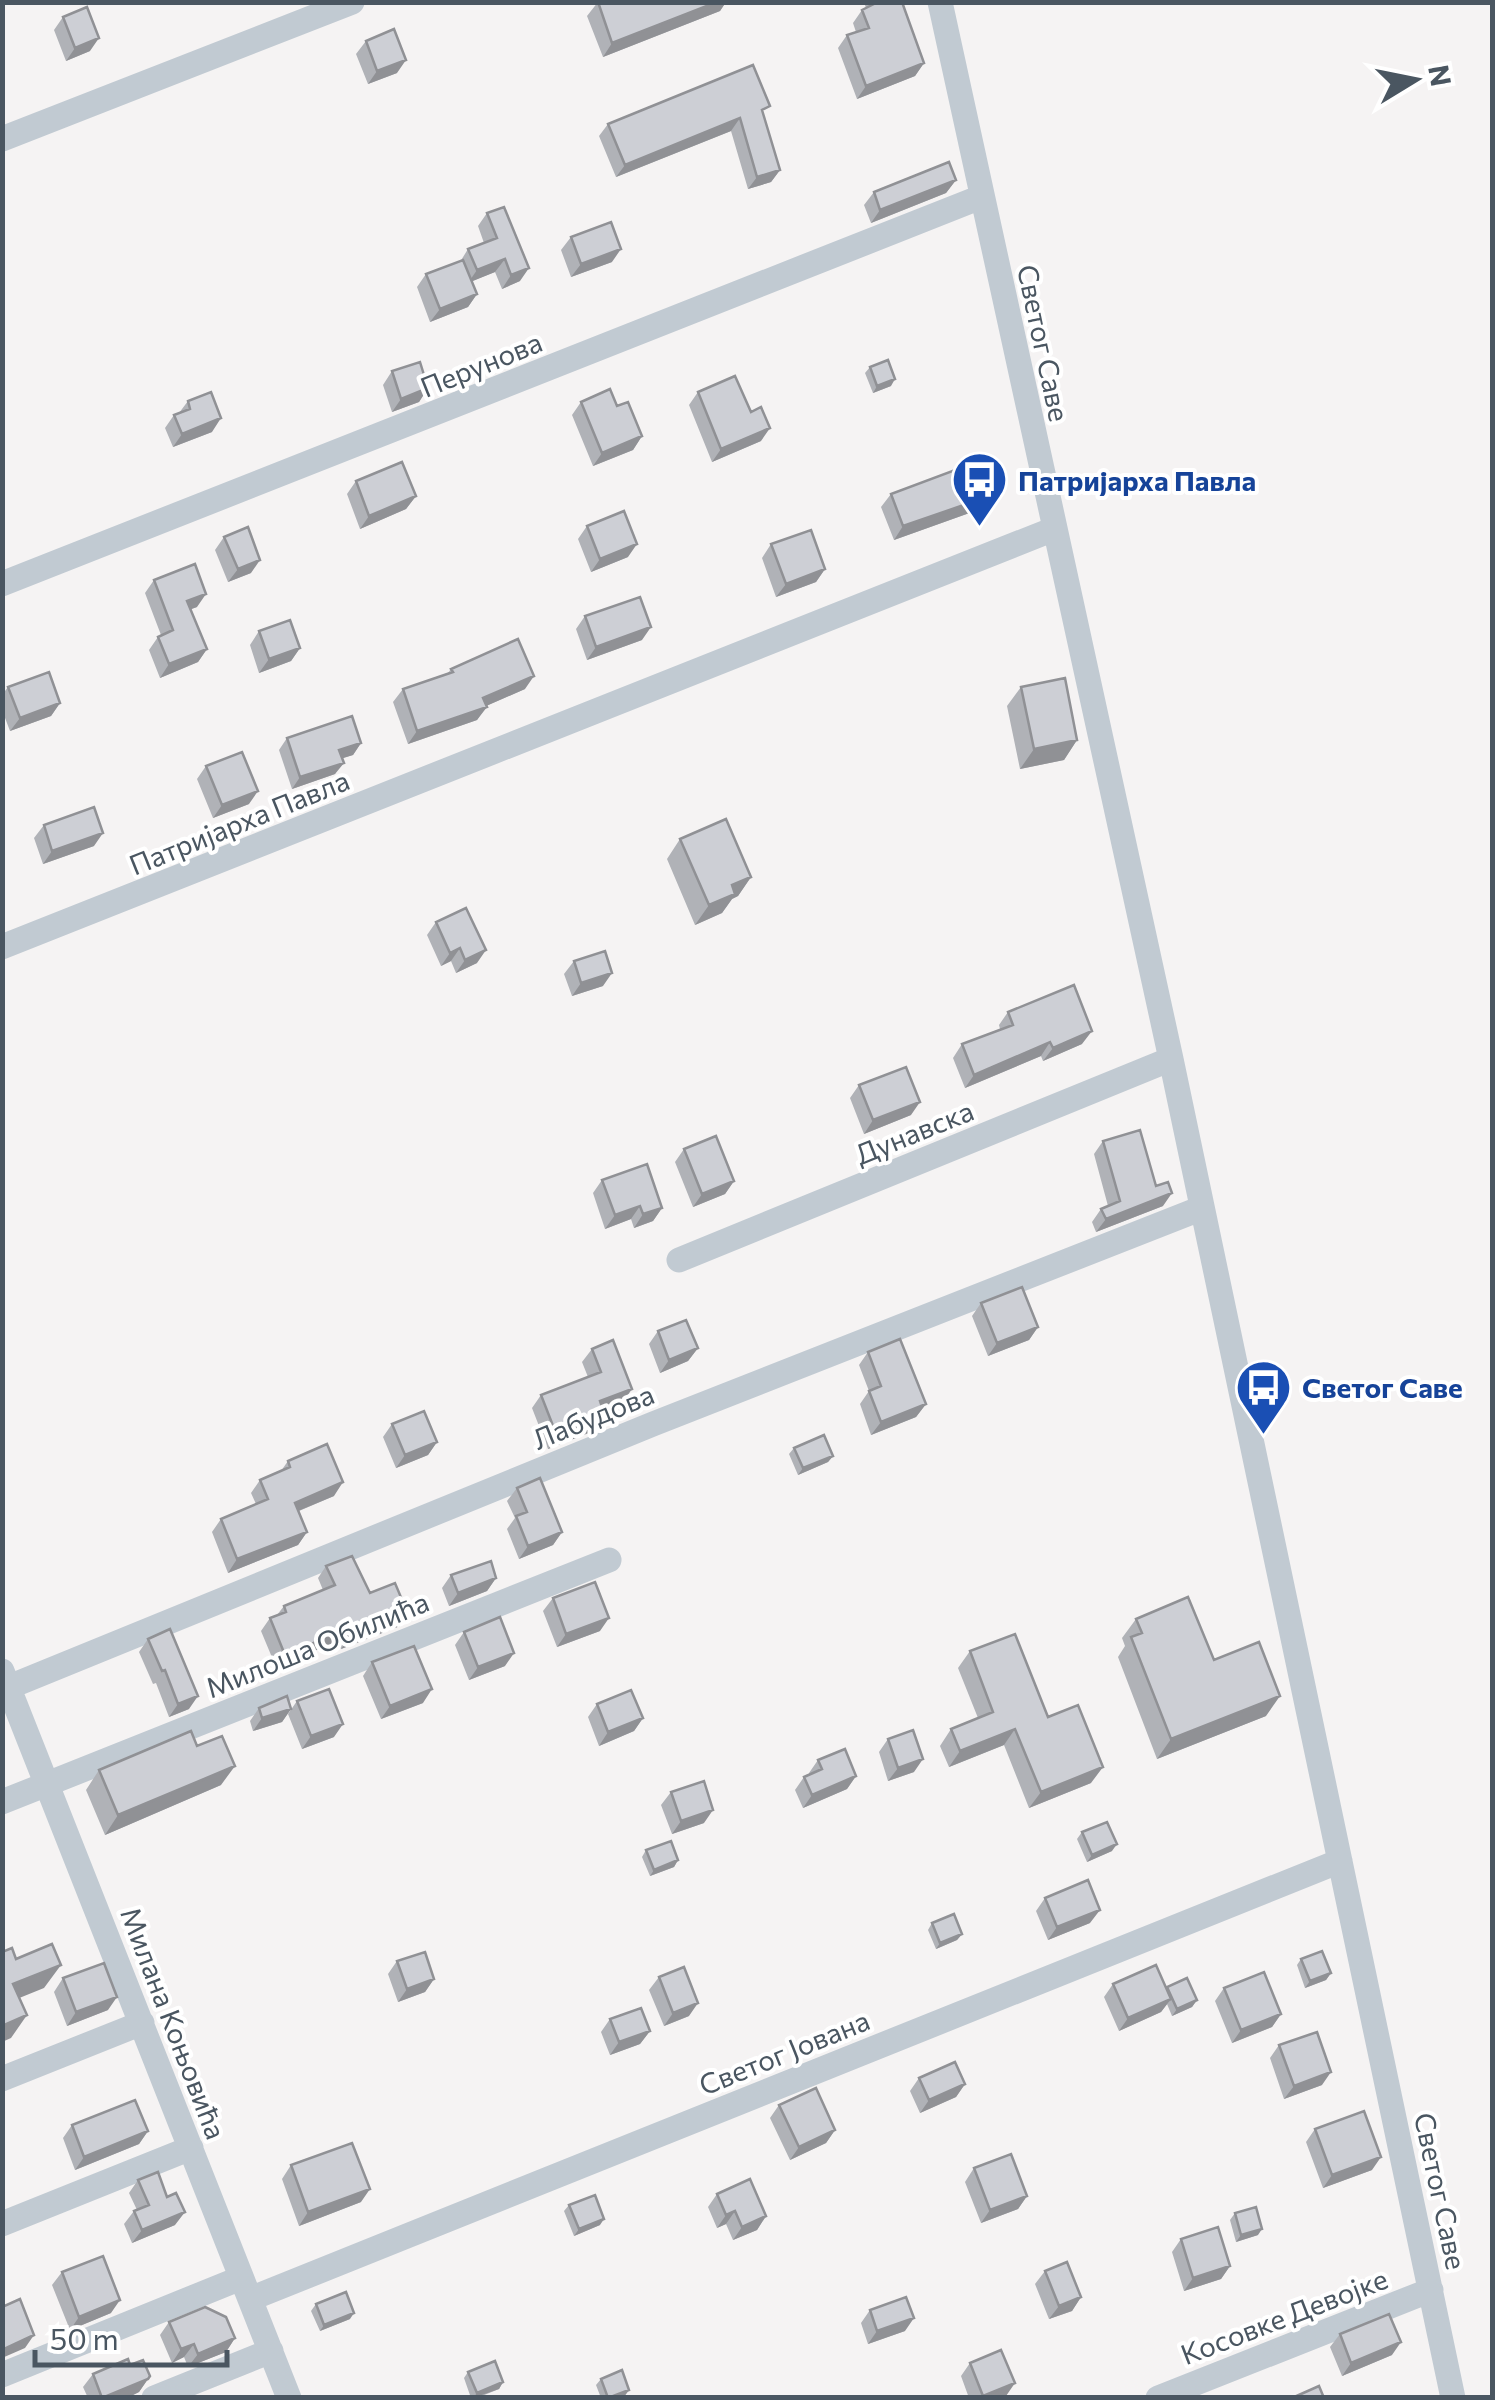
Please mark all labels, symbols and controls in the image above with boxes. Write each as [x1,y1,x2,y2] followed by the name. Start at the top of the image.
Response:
[1365,30,1465,130] north arrow
[1422,62,1459,89] text: N
[1011,261,1077,425] street label: Светог Саве
[415,324,547,404] street label: Перунова
[949,450,1009,529] bus stop icon: Патријарха Павла
[1018,463,1256,497] place label: Патријарха Павла
[124,762,354,882] street label: Патријарха Павла
[850,1093,978,1171] street label: Дунавска
[1233,1357,1293,1436] bus stop icon: Светог Саве
[1302,1370,1463,1404] place label: Светог Саве
[527,1376,659,1456] street label: Лабудова
[200,1584,434,1704] street label: Милоша Обилића
[114,1902,234,2144] street label: Милана Коњовића
[694,2002,874,2102] street label: Светог Јована
[1408,2109,1474,2273] street label: Светог Саве
[1176,2261,1392,2371] street label: Косовке Девојке
[35,2305,228,2367] scale bar
[50,2319,119,2356] text: 50 m

